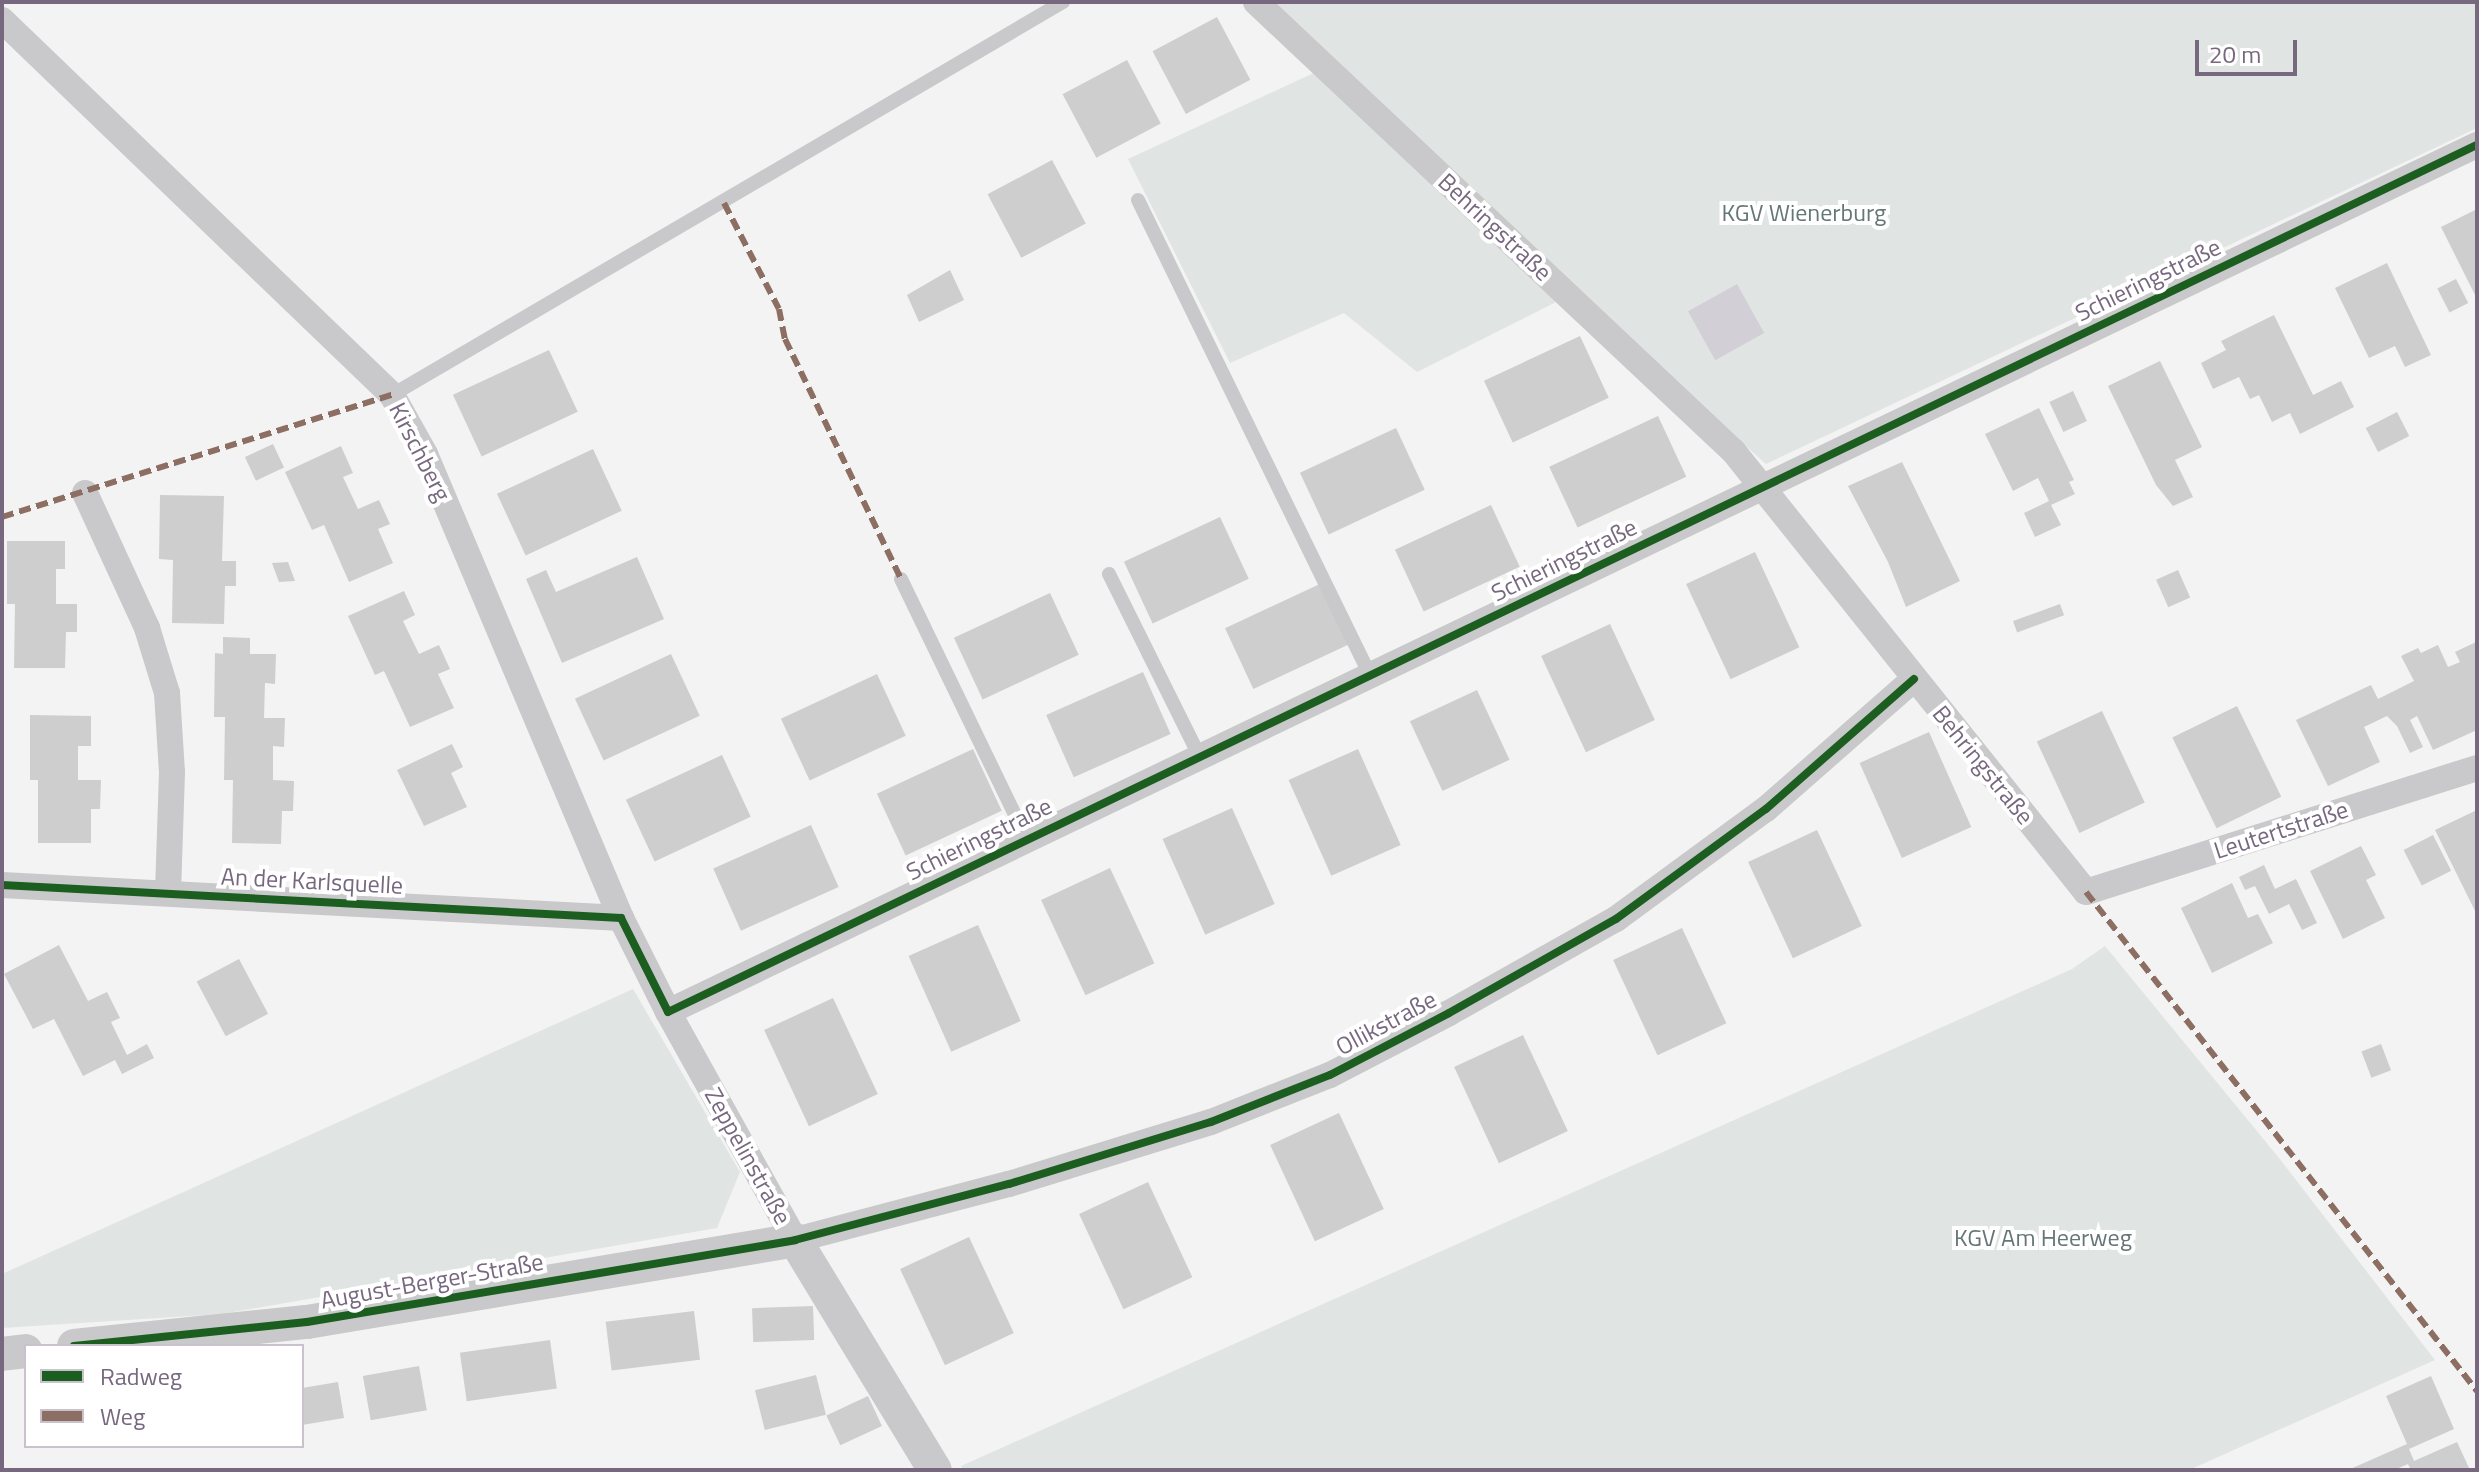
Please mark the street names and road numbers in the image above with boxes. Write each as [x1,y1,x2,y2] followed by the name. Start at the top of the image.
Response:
[1432,167,1558,287] street label: Behringstraße
[2071,232,2225,328] street label: Schieringstraße
[383,398,457,506] street label: Kirschberg
[1487,512,1641,608] street label: Schieringstraße
[1926,700,2040,830] street label: Behringstraße
[902,791,1056,887] street label: Schieringstraße
[2210,795,2352,865] street label: Leutertstraße
[220,862,404,900] street label: An der Karlsquelle
[1331,985,1441,1061] street label: Ollikstraße
[699,1083,797,1229] street label: Zeppelinstraße
[318,1247,546,1315] street label: August-Berger-Straße

